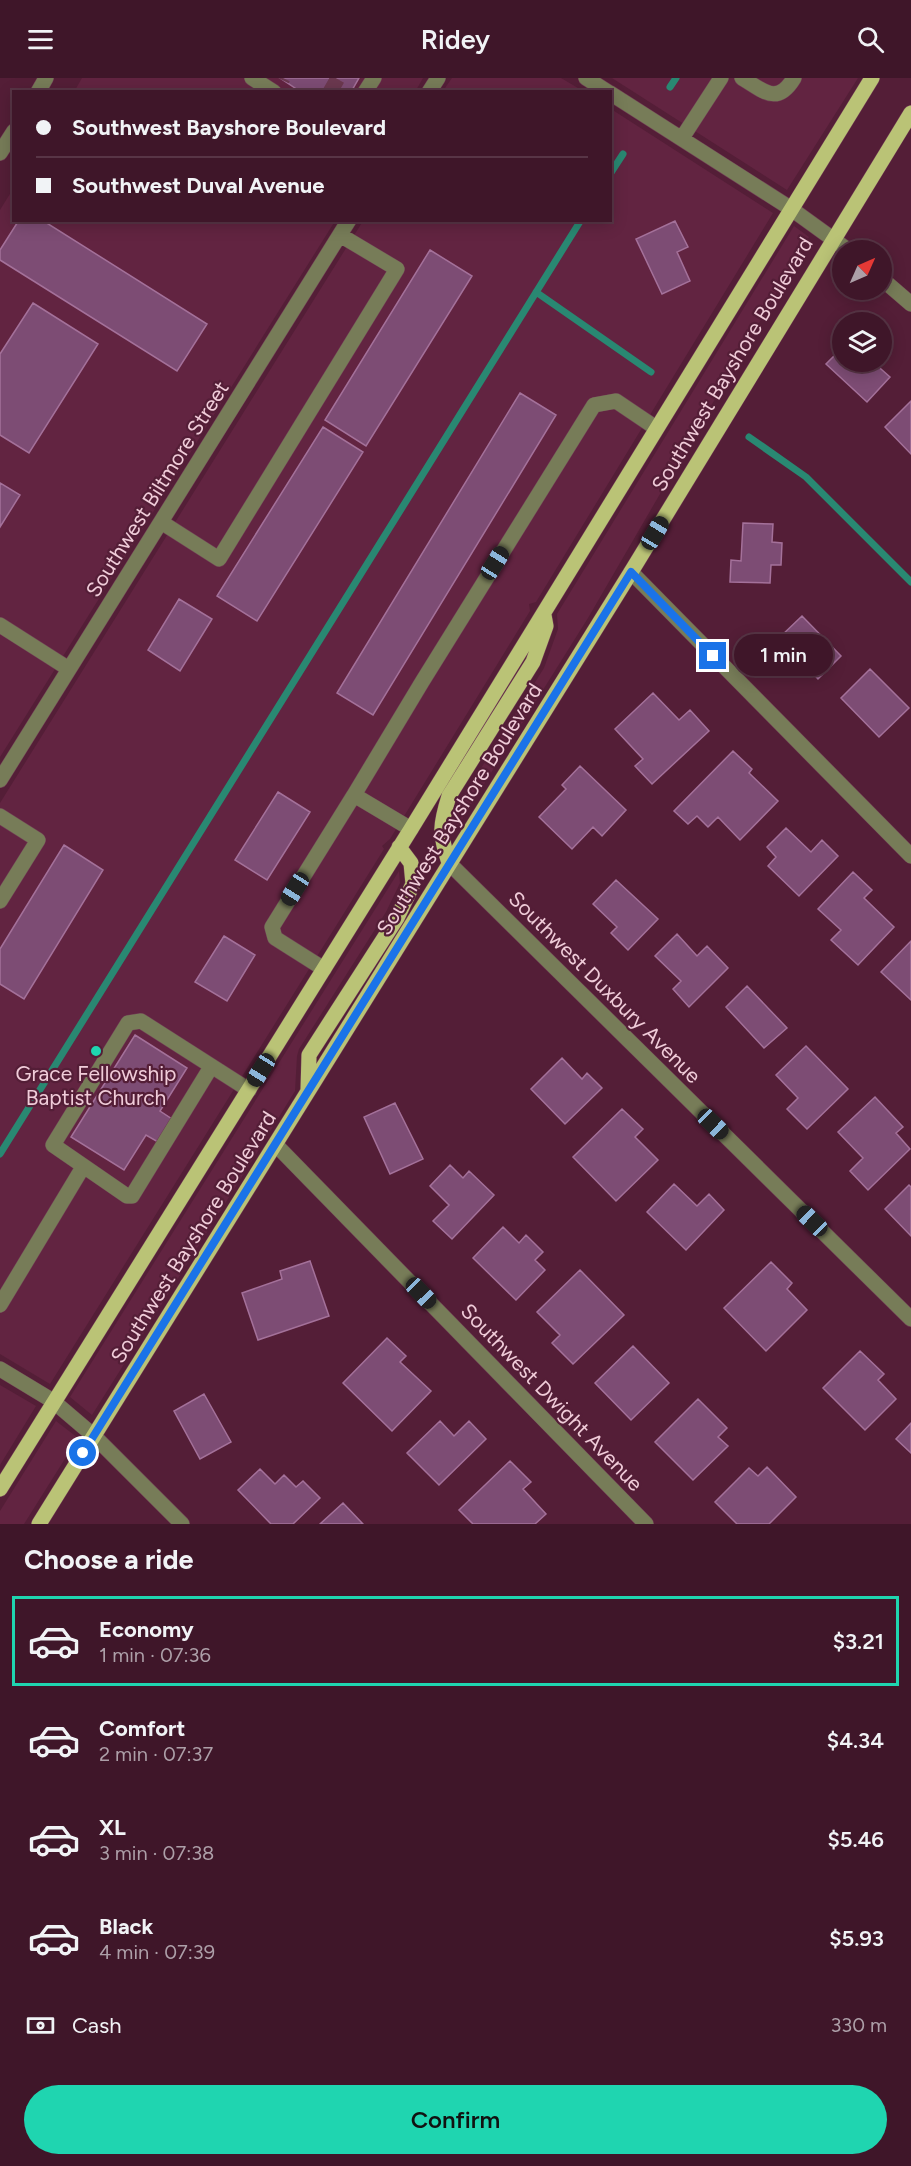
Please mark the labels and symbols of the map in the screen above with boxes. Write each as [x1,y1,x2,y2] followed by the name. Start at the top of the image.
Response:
[646,232,818,496] street label: Southwest Bayshore Boulevard
[832,240,892,300] north arrow
[80,376,234,602] street label: Southwest Biltmore Street
[638,513,672,553] car
[478,543,512,583] car
[734,635,833,677] callout: 1 min
[699,642,726,669] route end
[371,679,547,939] street label: Southwest Bayshore Boulevard
[278,869,312,909] car
[504,886,706,1088] street label: Southwest Duxbury Avenue
[89,1044,103,1058] marker: Grace Fellowship Baptist Church
[244,1050,278,1090] car
[16,1061,176,1110] place label: Grace Fellowship Baptist Church
[694,1105,732,1143] car
[105,1107,281,1367] street label: Southwest Bayshore Boulevard
[793,1202,831,1240] car
[402,1274,440,1312] car
[456,1298,648,1496] street label: Southwest Dwight Avenue
[69,1439,96,1466] route start

